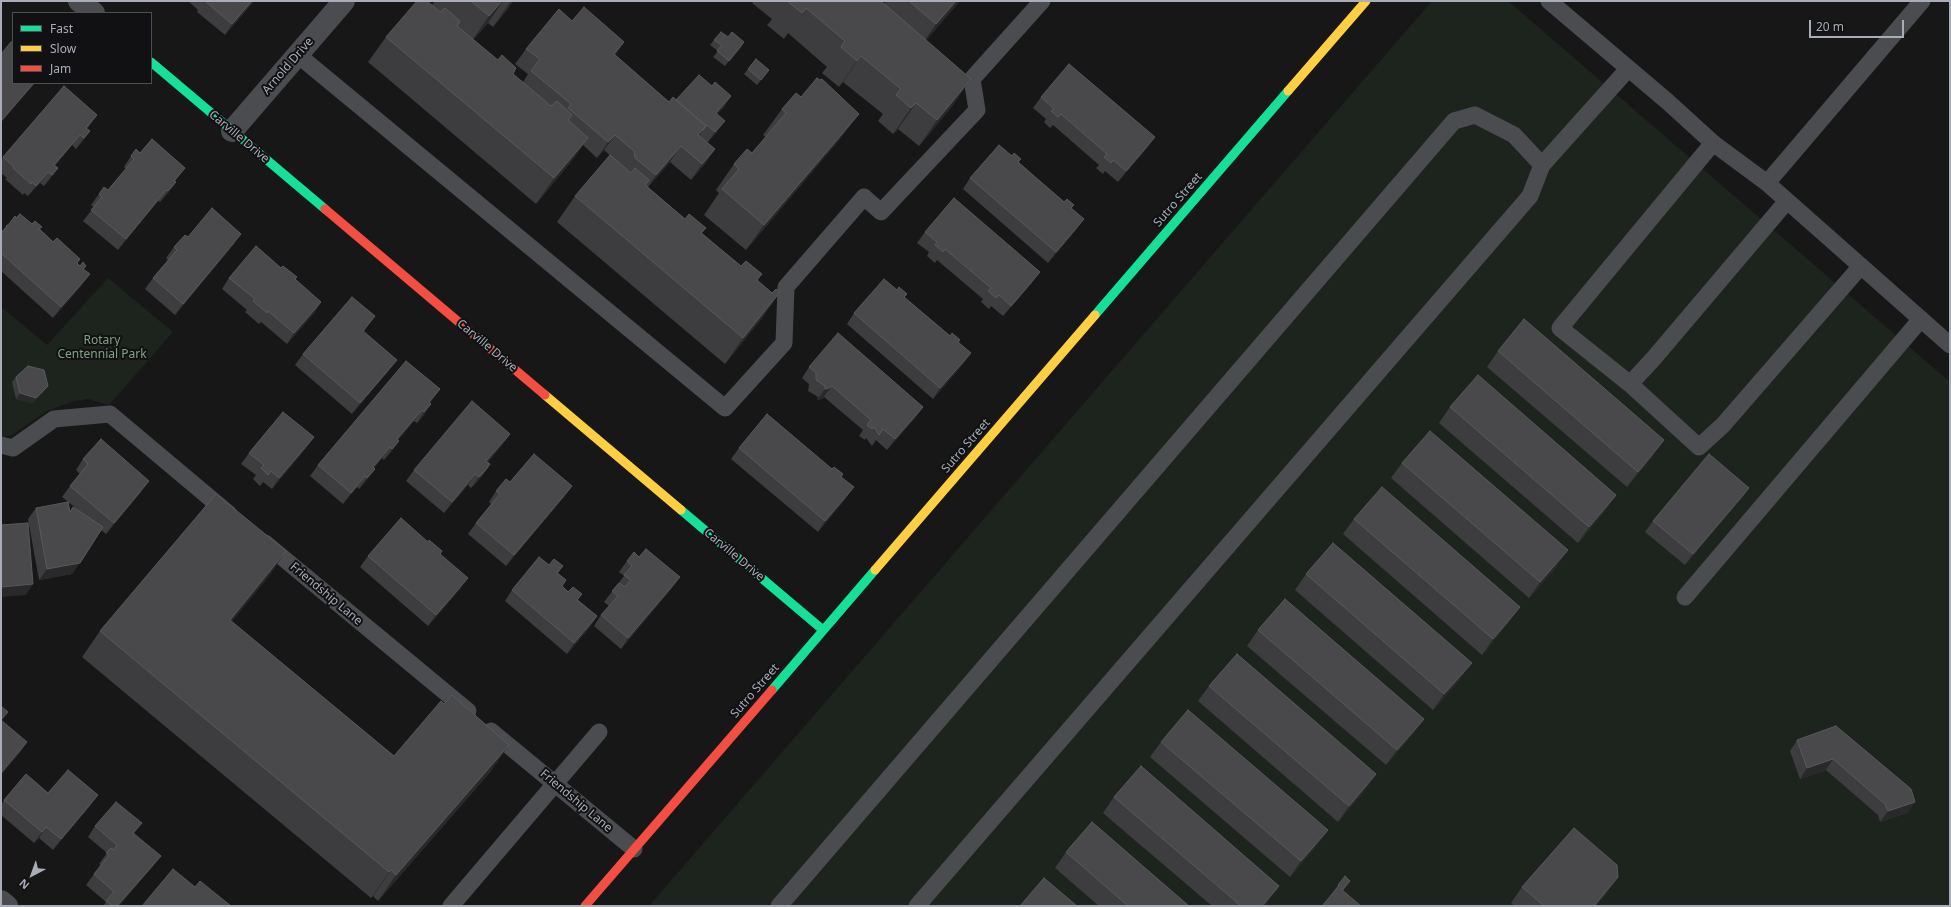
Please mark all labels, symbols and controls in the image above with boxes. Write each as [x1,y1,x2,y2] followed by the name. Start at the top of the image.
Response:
[12,12,152,84] legend
[1811,12,1906,38] scale bar
[1816,18,1844,35] text: 20 m
[50,20,73,37] text: Fast
[259,35,317,97] street label: Arnold Drive
[50,40,76,57] text: Slow
[50,60,71,77] text: Jam
[206,108,272,166] street label: Carville Drive
[1151,170,1205,230] street label: Sutro Street
[454,317,520,375] street label: Carville Drive
[57,334,147,362] park label: Rotary Centennial Park
[939,416,993,476] street label: Sutro Street
[701,526,767,584] street label: Carville Drive
[287,560,365,628] street label: Friendship Lane
[728,661,782,721] street label: Sutro Street
[537,767,615,835] street label: Friendship Lane
[12,855,52,895] north arrow
[16,876,32,893] text: N

